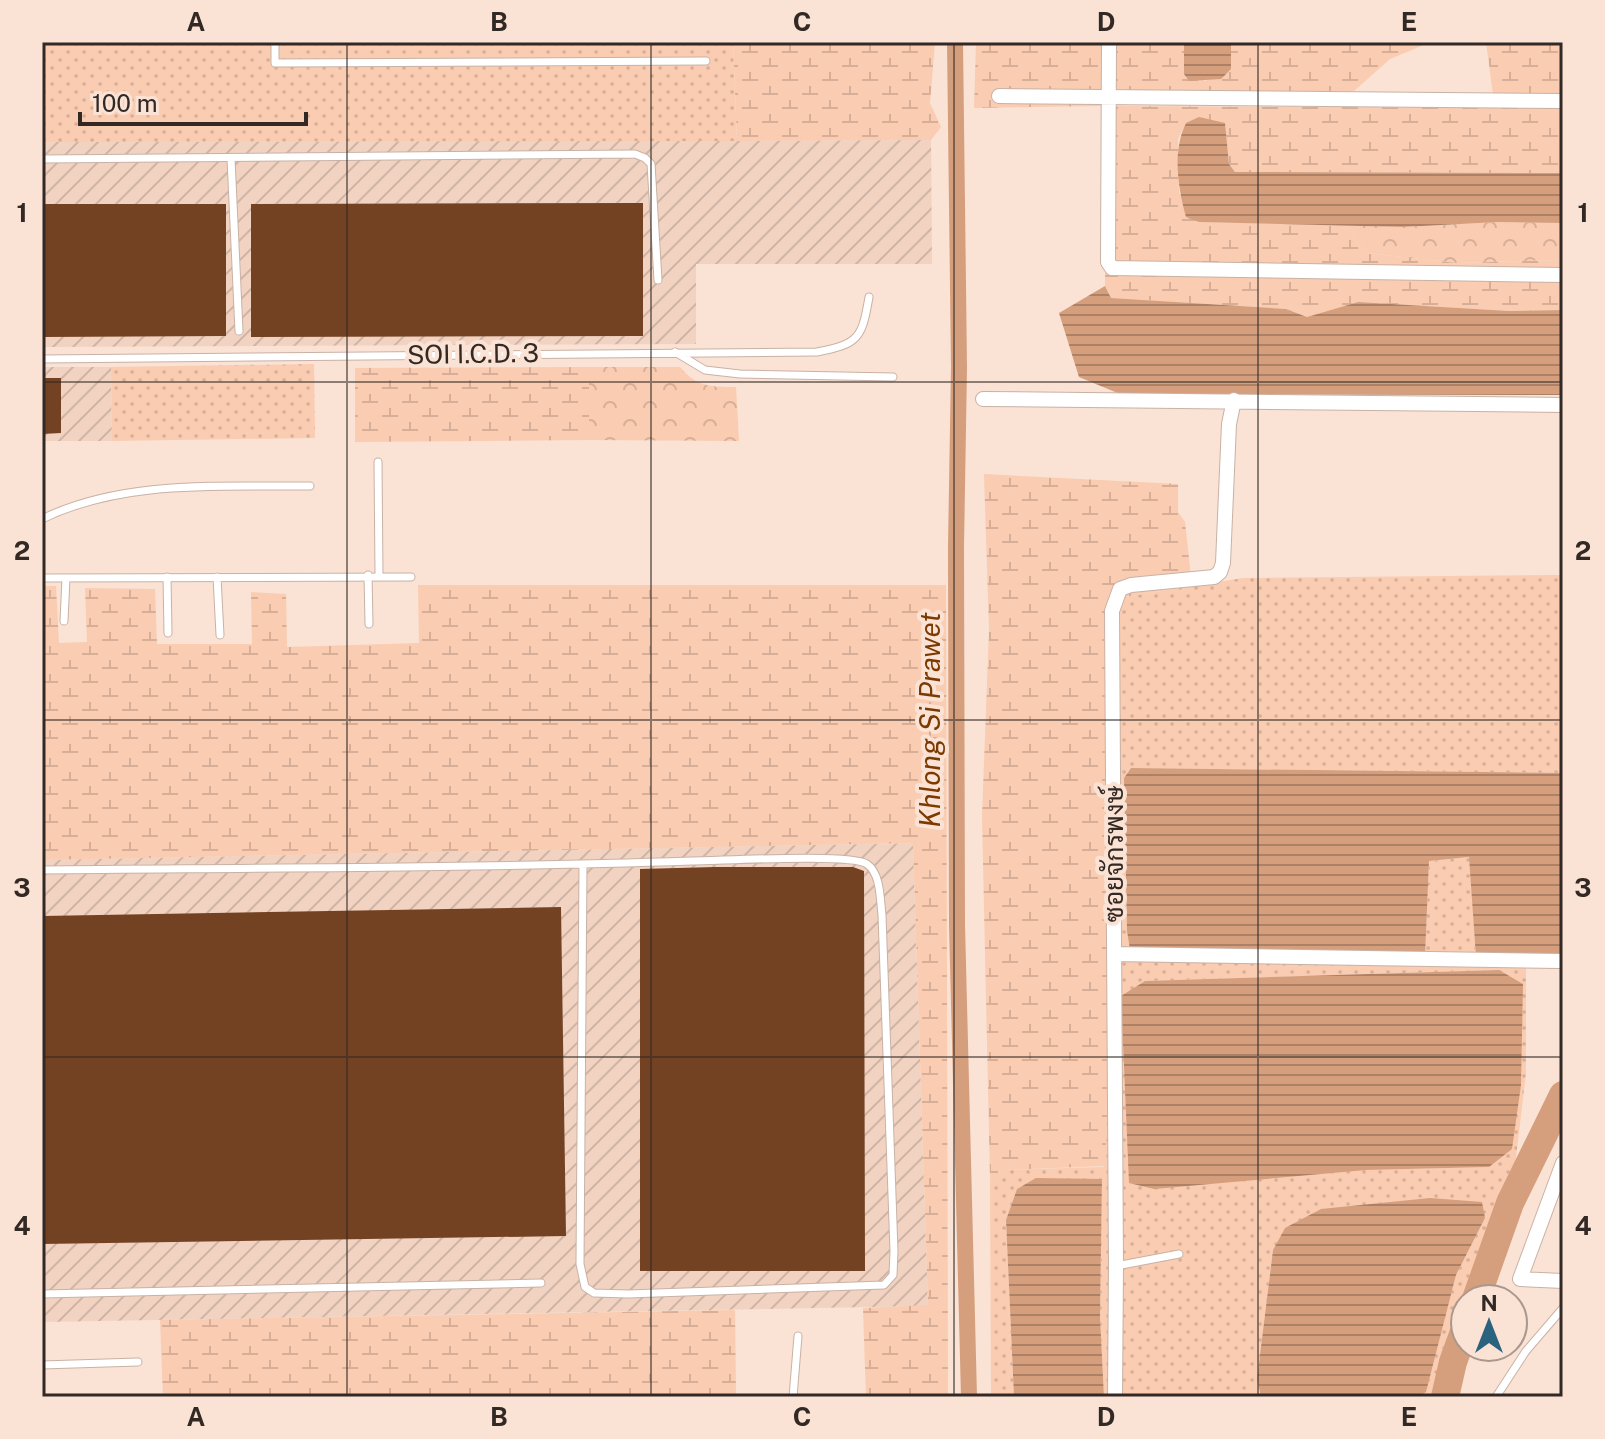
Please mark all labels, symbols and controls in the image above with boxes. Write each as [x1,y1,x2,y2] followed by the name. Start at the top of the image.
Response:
[187,6,206,37] text: A
[490,6,508,37] text: B
[793,6,811,37] text: C
[1097,6,1115,37] text: D
[1401,6,1417,37] text: E
[80,76,306,126] scale bar
[92,89,158,117] text: 100 m
[16,197,28,228] text: 1
[1577,197,1589,228] text: 1
[407,337,539,370] street label: SOI I.C.D. 3
[14,535,30,566] text: 2
[1575,535,1591,566] text: 2
[913,612,946,828] water label: Khlong Si Prawet
[1097,785,1129,922] street label: ซอยจักรพงษ์
[13,872,31,903] text: 3
[1574,872,1592,903] text: 3
[13,1210,31,1241] text: 4
[1574,1210,1592,1241] text: 4
[1449,1283,1529,1363] north arrow
[1480,1290,1498,1316] text: N
[187,1401,206,1432] text: A
[490,1401,508,1432] text: B
[793,1401,811,1432] text: C
[1097,1401,1115,1432] text: D
[1401,1401,1417,1432] text: E

